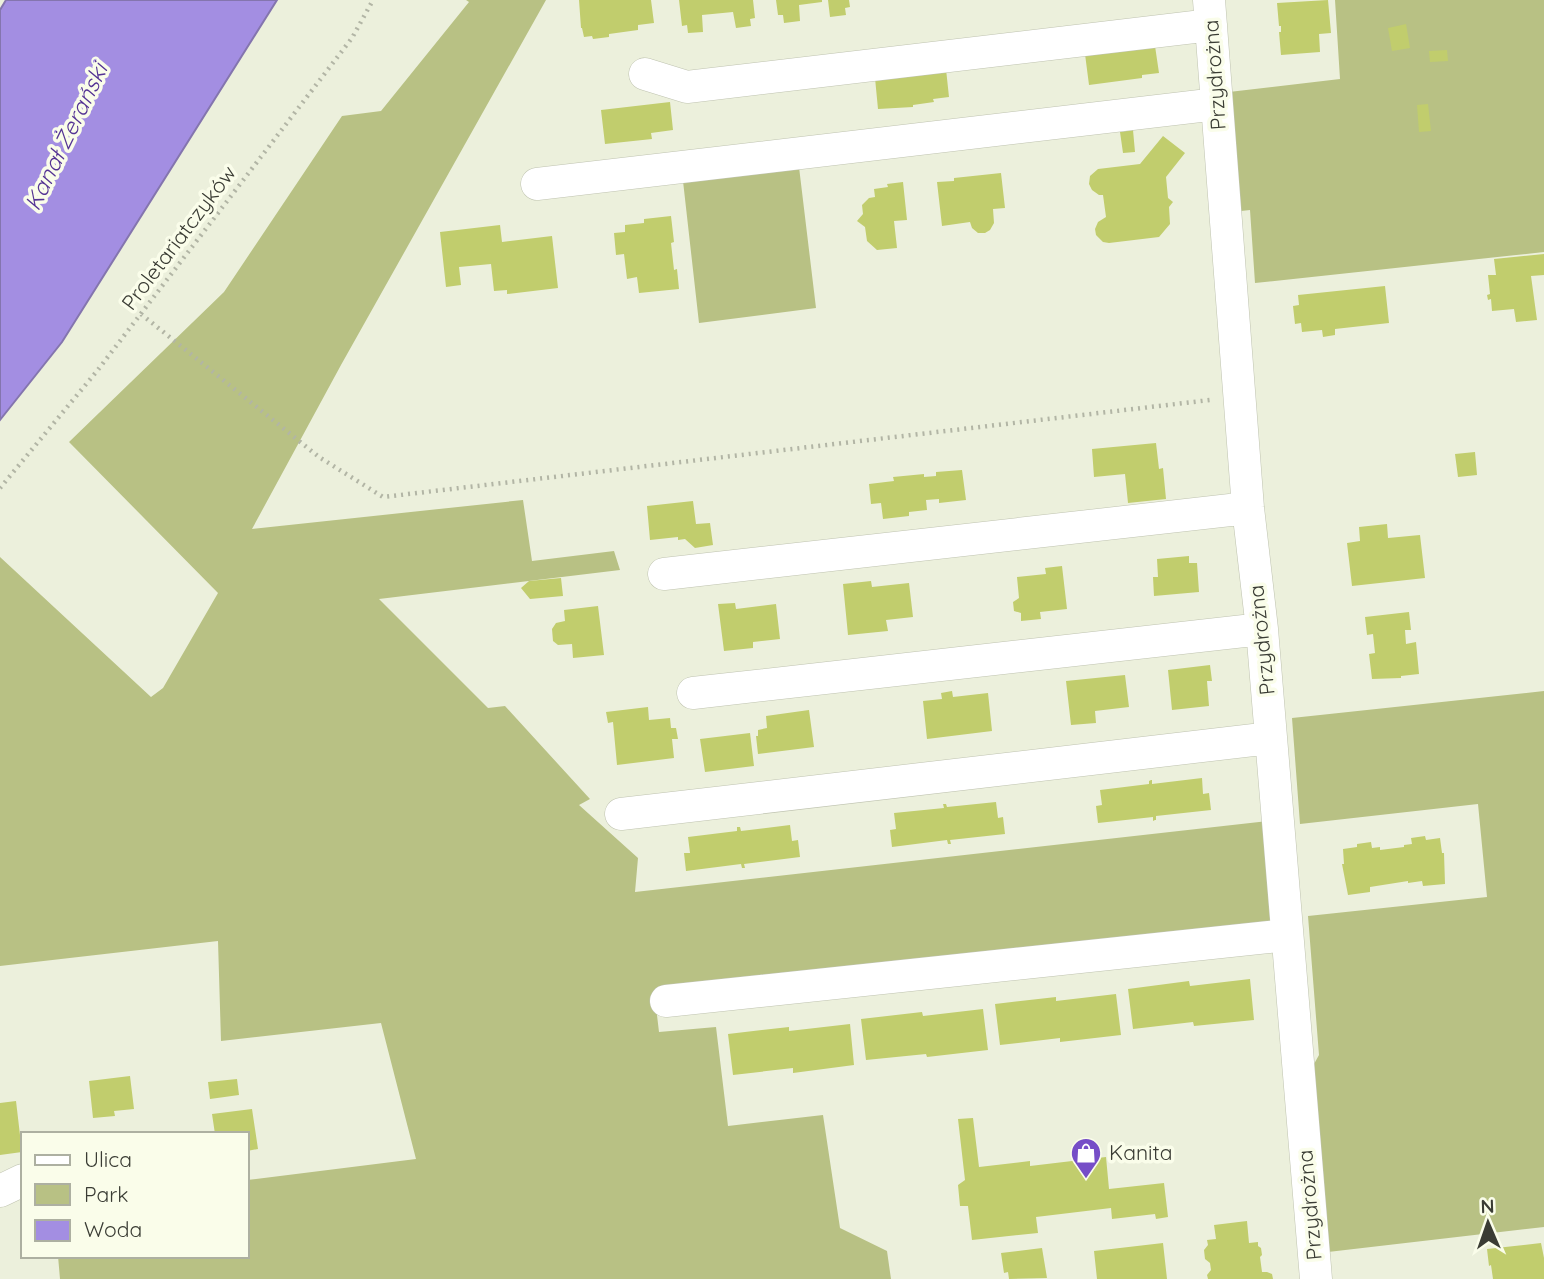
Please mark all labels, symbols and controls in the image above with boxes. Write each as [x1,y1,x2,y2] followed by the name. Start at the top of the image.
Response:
[1197,19,1231,131] street label: Przydrożna
[17,56,115,215] water label: Kanał Żerański
[115,160,241,315] street label: Proletariatczyków
[1242,584,1280,696] street label: Przydrożna
[21,1132,248,1258] legend
[1069,1136,1103,1180] shop icon: Kanita
[1109,1139,1172,1165] place label: Kanita
[84,1146,132,1172] text: Ulica
[1291,1149,1327,1261] street label: Przydrożna
[84,1181,128,1207] text: Park
[1453,1188,1523,1258] north arrow
[1480,1194,1495,1218] text: N
[84,1216,142,1242] text: Woda

